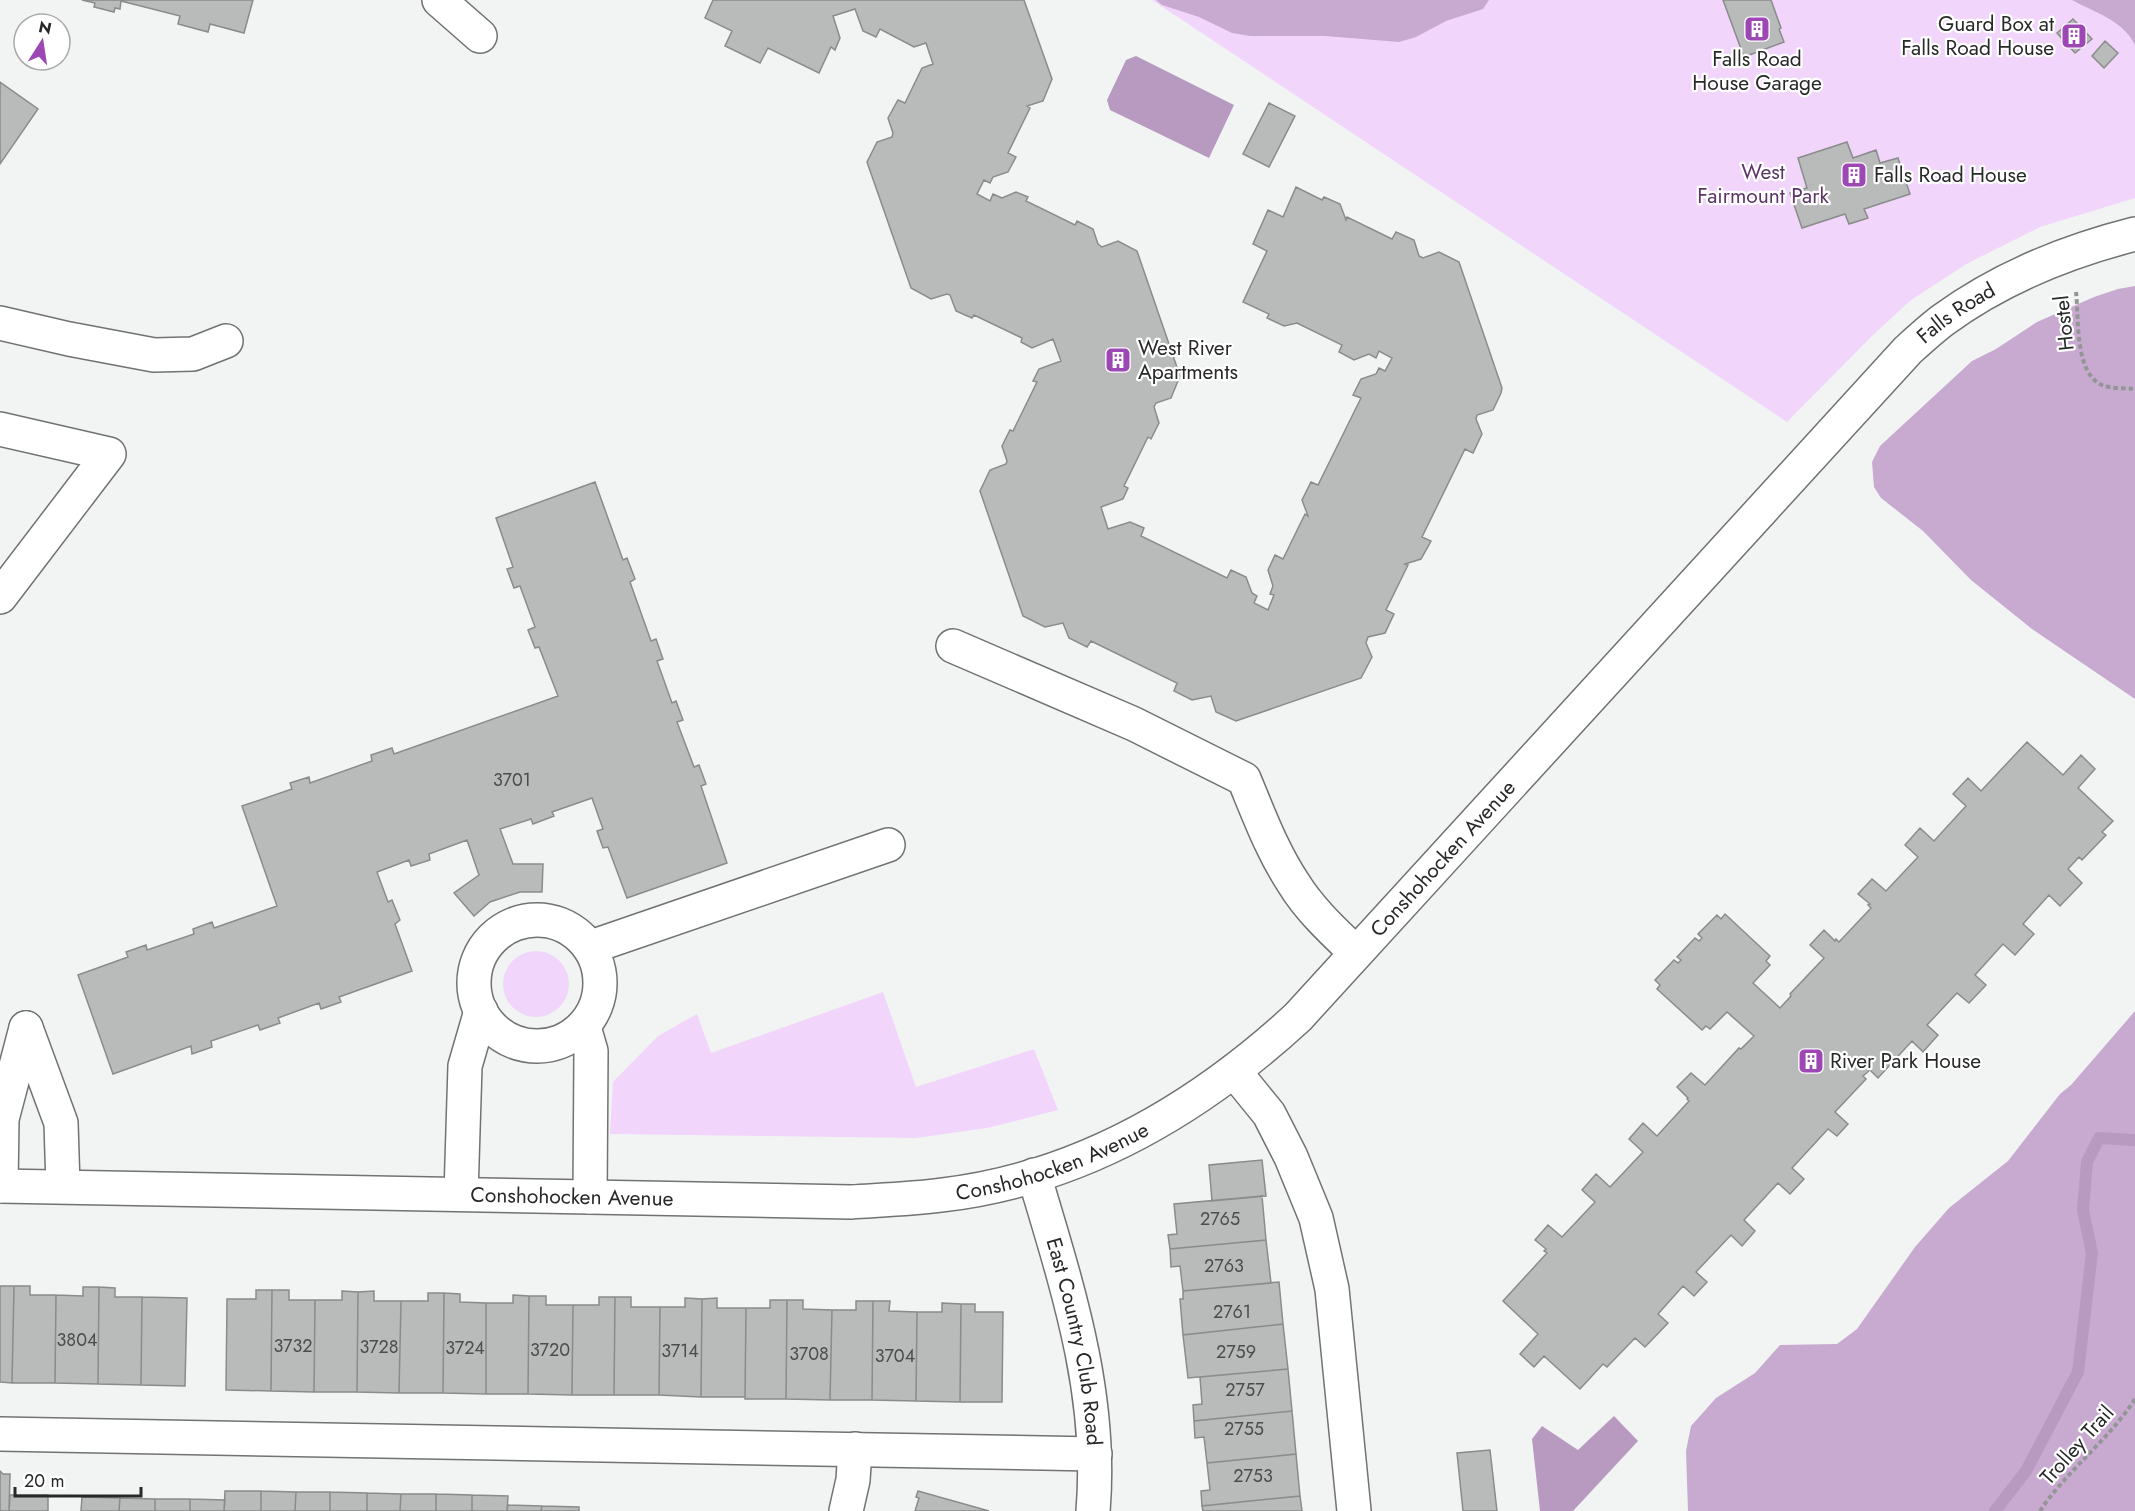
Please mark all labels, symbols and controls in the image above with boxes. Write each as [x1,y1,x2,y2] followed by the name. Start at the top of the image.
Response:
[1901,9,2054,63] place label: Guard Box at Falls Road House
[12,12,72,72] north arrow
[1742,14,1772,44] building icon: Falls Road House Garage
[36,15,54,40] text: N
[2059,21,2089,51] building icon: Guard Box at Falls Road House
[1692,44,1822,98] place label: Falls Road House Garage
[1697,157,1829,211] park label: West Fairmount Park
[1839,160,1869,190] building icon: Falls Road House
[1874,160,2027,190] place label: Falls Road House
[1910,275,2001,351] street label: Falls Road
[2046,294,2082,352] street label: Hostel
[1138,333,1238,387] place label: West River Apartments
[1103,345,1133,375] building icon: West River Apartments
[493,767,531,793] house number: 3701
[1363,773,1523,944] street label: Conshohocken Avenue
[1796,1046,1826,1076] building icon: River Park House
[1830,1046,1981,1076] place label: River Park House
[954,1115,1154,1208] street label: Conshohocken Avenue
[470,1180,674,1214] street label: Conshohocken Avenue
[1200,1206,1240,1232] house number: 2765
[1039,1234,1109,1446] street label: East Country Club Road
[1204,1253,1244,1279] house number: 2763
[1213,1299,1251,1325] house number: 2761
[57,1327,97,1353] house number: 3804
[273,1333,313,1359] house number: 3732
[359,1334,399,1360] house number: 3728
[445,1335,485,1361] house number: 3724
[530,1337,570,1363] house number: 3720
[661,1338,699,1364] house number: 3714
[1216,1339,1256,1365] house number: 2759
[789,1341,829,1367] house number: 3708
[875,1343,915,1369] house number: 3704
[1225,1377,1265,1403] house number: 2757
[2033,1399,2121,1491] street label: Trolley Trail
[1224,1416,1264,1442] house number: 2755
[15,1460,141,1498] scale bar
[1233,1463,1273,1489] house number: 2753
[24,1468,64,1494] text: 20 m

